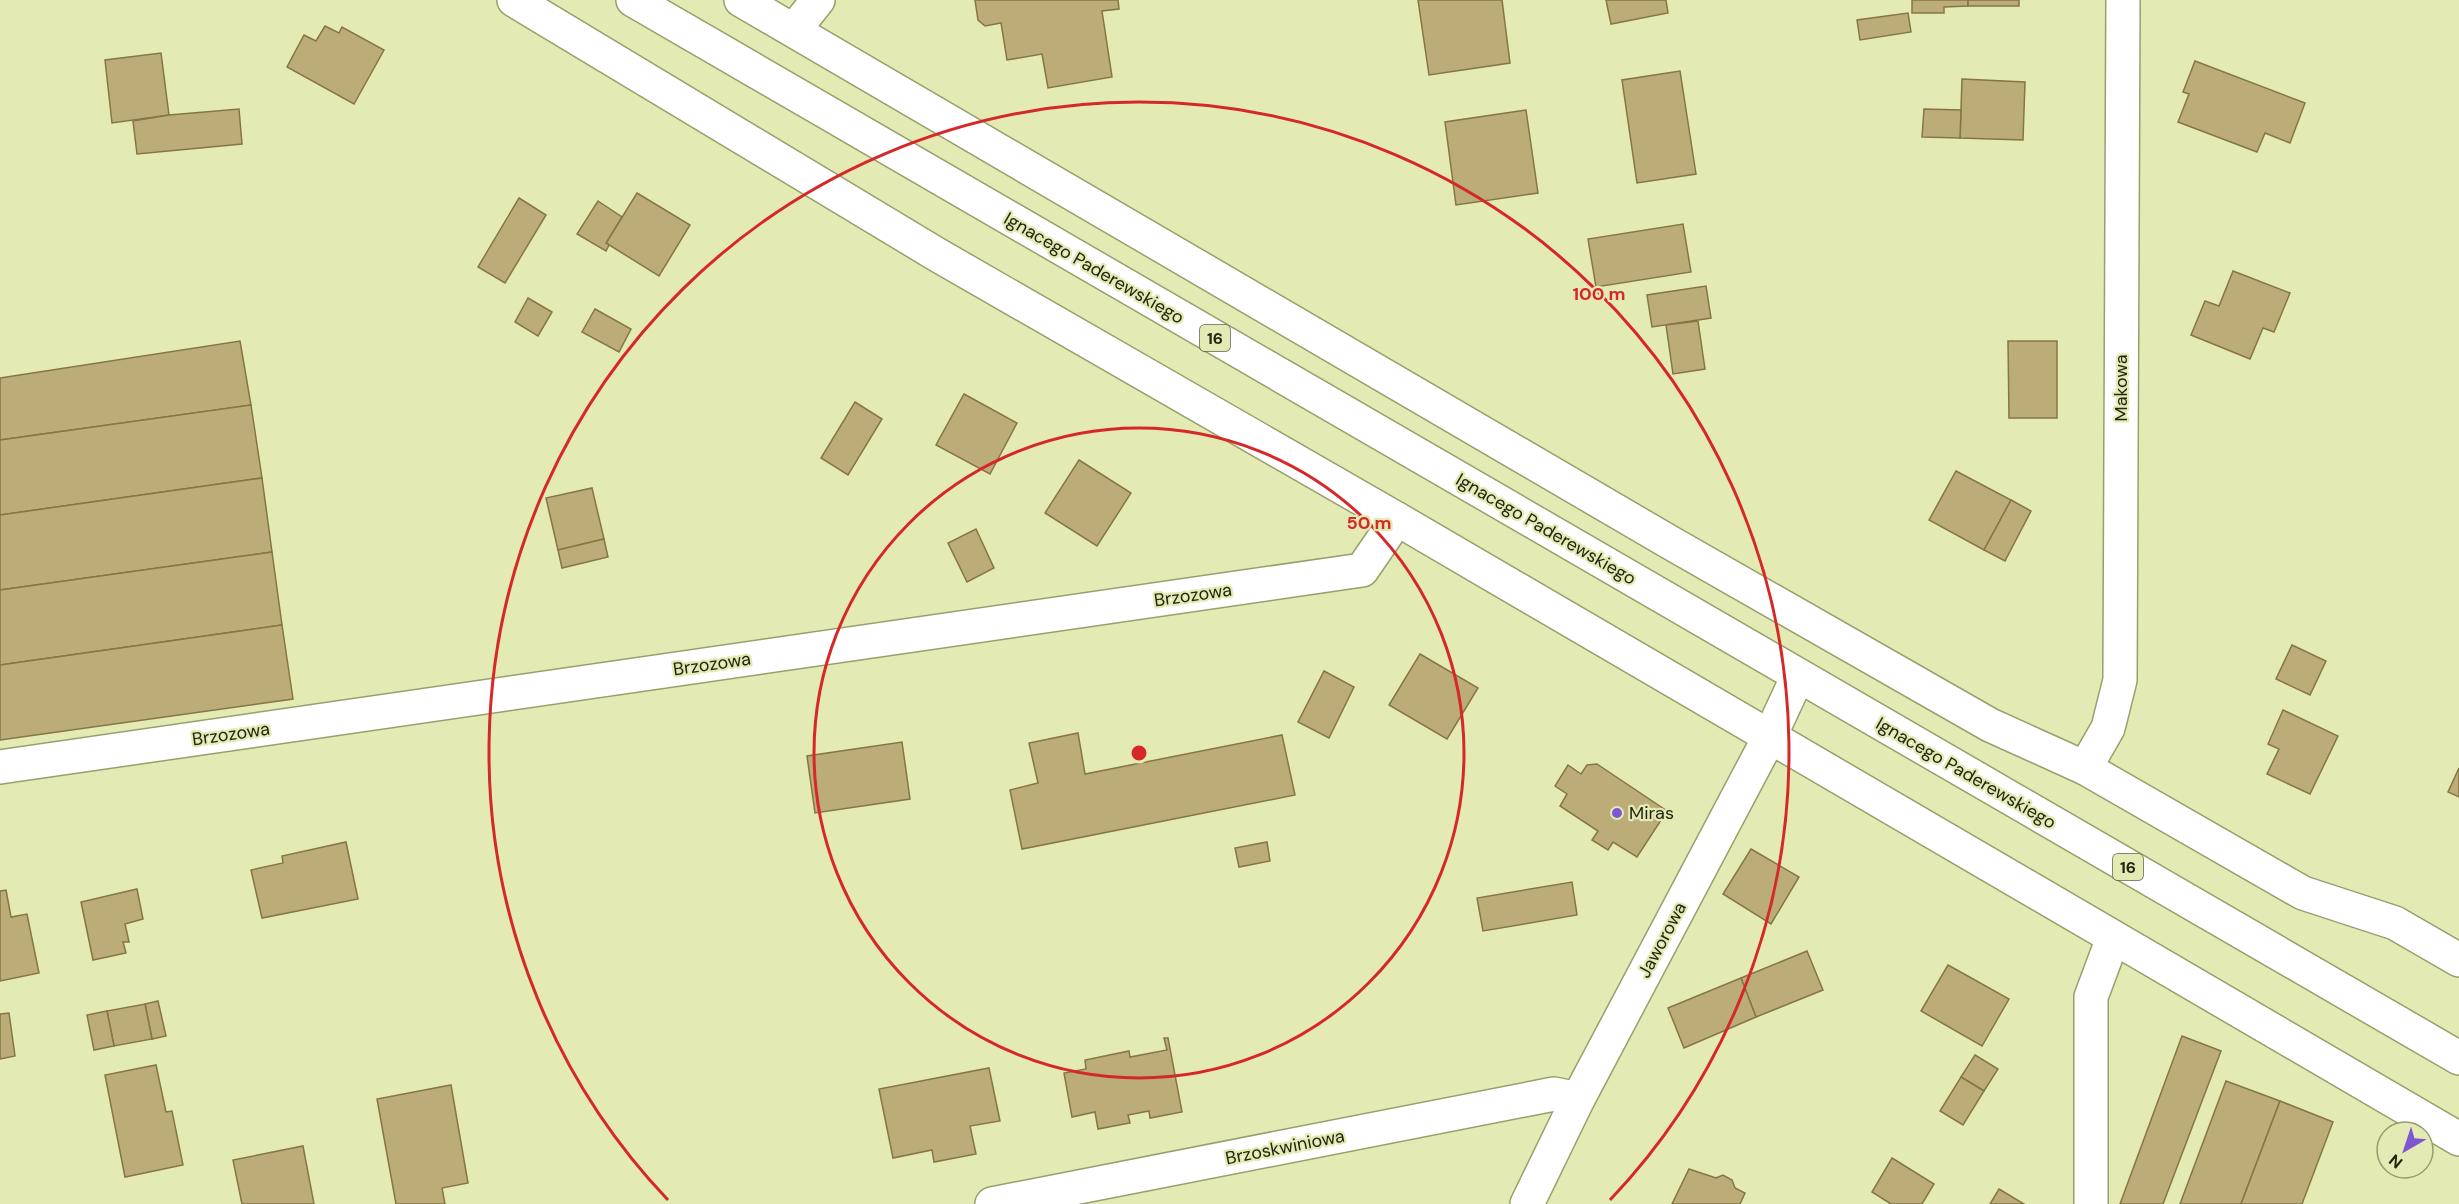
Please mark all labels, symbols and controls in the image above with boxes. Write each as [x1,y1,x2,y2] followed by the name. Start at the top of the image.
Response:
[1000,207,1188,329] street label: Ignacego Paderewskiego
[1572,282,1626,306] text: 100 m
[1200,325,1230,351] road number: 16
[2109,355,2133,421] street label: Makowa
[1452,468,1640,590] street label: Ignacego Paderewskiego
[1346,511,1392,535] text: 50 m
[1153,578,1233,612] street label: Brzozowa
[672,647,752,681] street label: Brzozowa
[1872,712,2060,834] street label: Ignacego Paderewskiego
[191,717,271,751] street label: Brzozowa
[1129,743,1149,763] centre of rings
[1629,801,1674,825] place label: Miras
[1610,806,1624,820] marker: Miras
[2113,854,2143,880] road number: 16
[1632,898,1692,982] street label: Jaworowa
[2375,1120,2435,1180] north arrow
[1223,1124,1347,1170] street label: Brzoskwiniowa
[2385,1149,2407,1173] text: N

